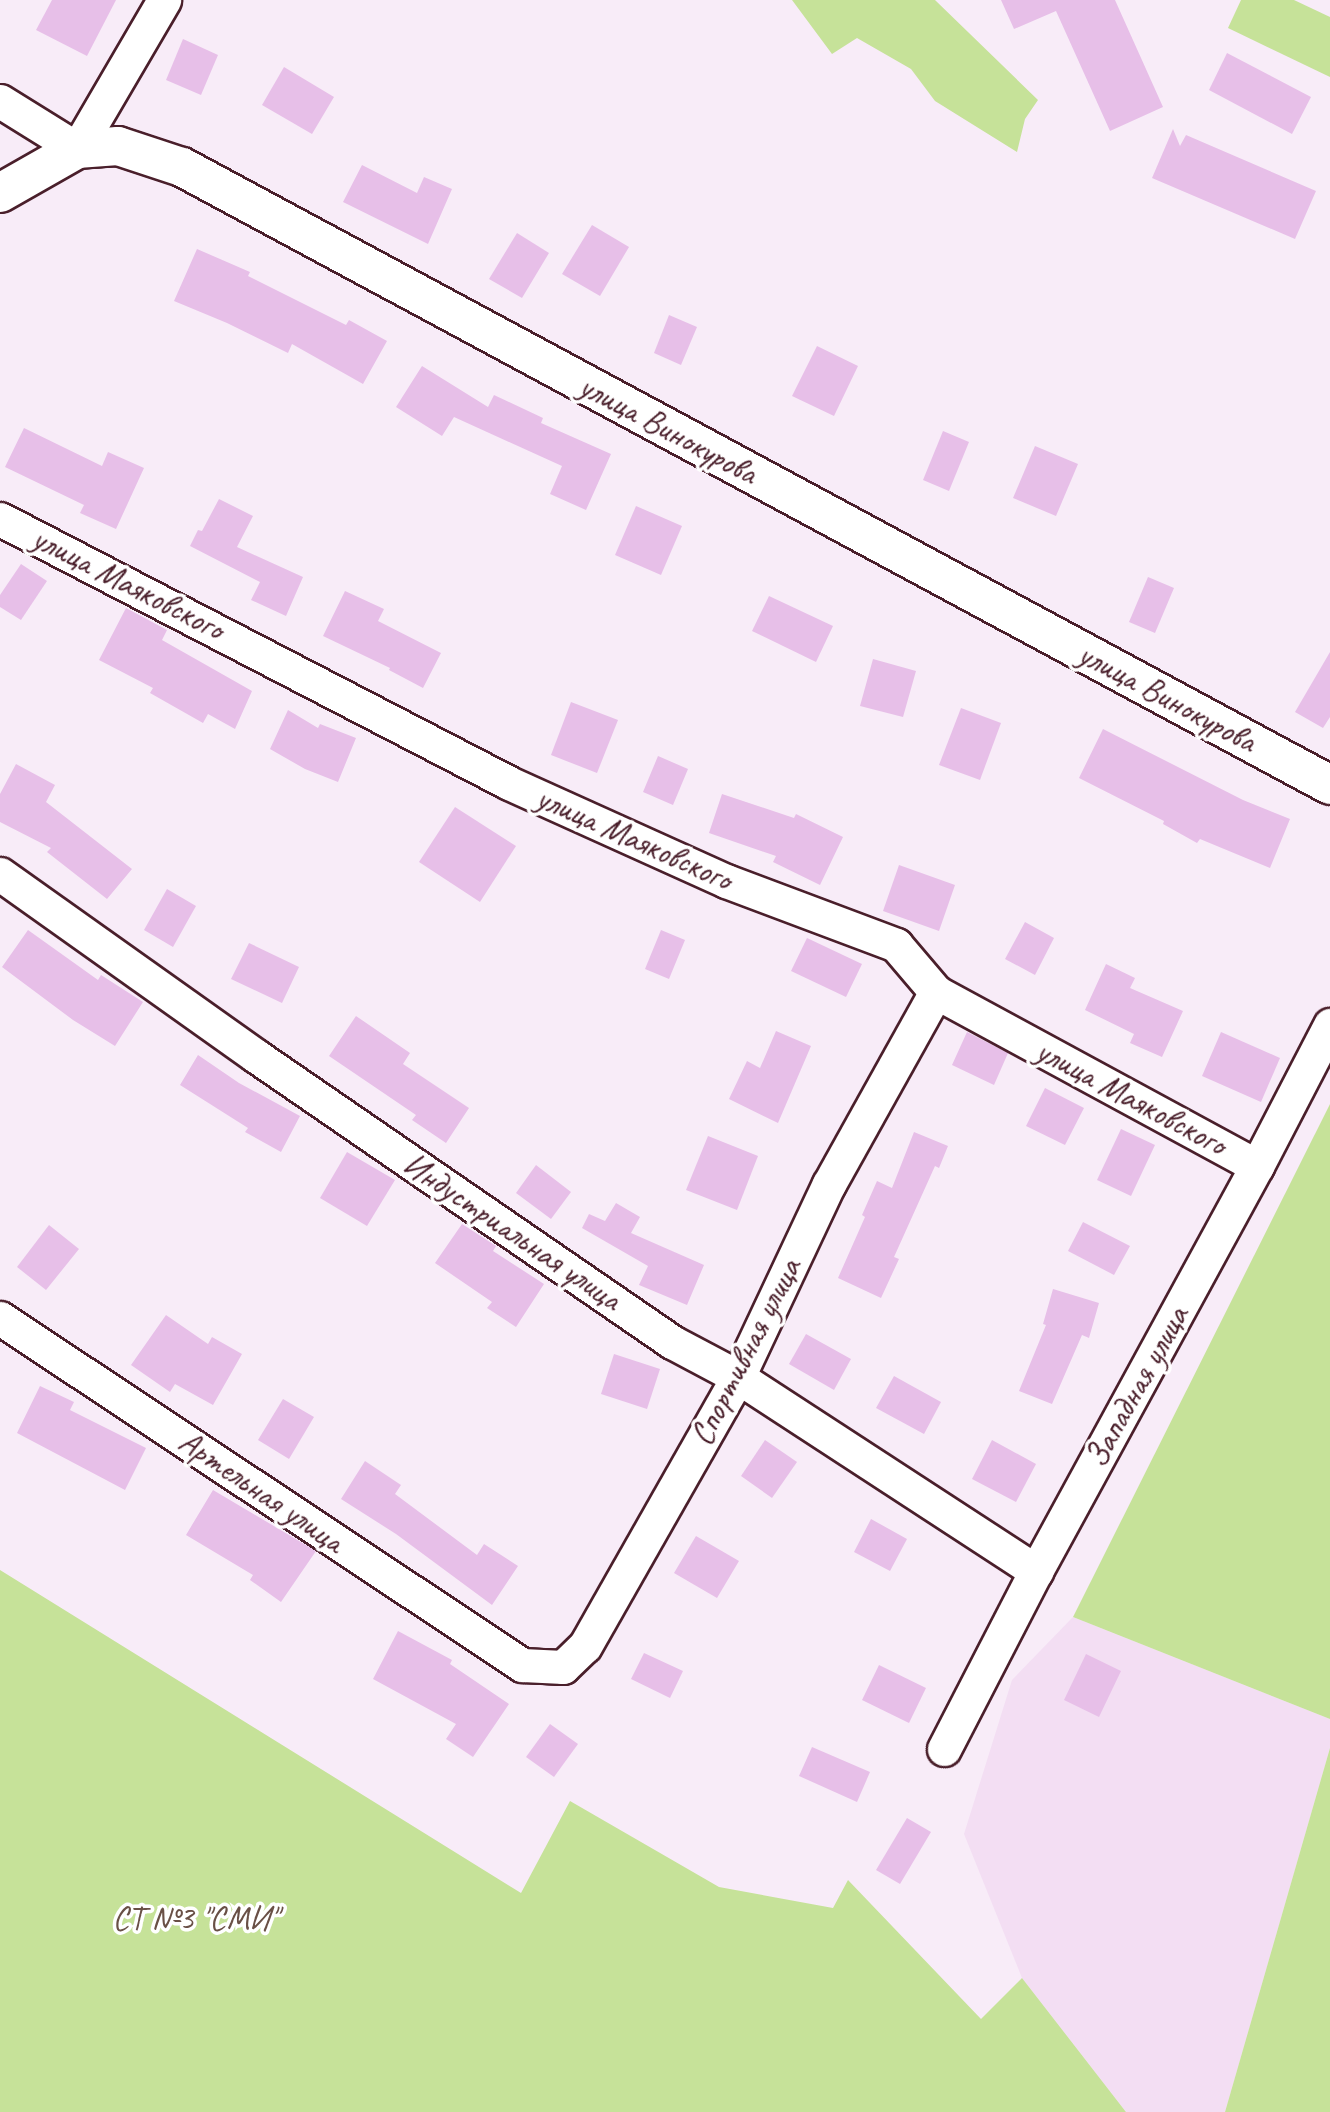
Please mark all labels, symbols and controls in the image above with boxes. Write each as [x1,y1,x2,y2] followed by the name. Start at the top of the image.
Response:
[572,367,764,493] street label: улица Винокурова
[25,519,231,649] street label: улица Маяковского
[1071,635,1263,761] street label: улица Винокурова
[530,778,738,900] street label: улица Маяковского
[1029,1031,1233,1165] street label: улица Маяковского
[395,1144,629,1320] street label: Индустриальная улица
[682,1251,810,1453] street label: Спортивная улица
[1076,1299,1198,1475] street label: Западная улица
[171,1422,351,1562] street label: Артельная улица
[112,1899,278,1939] park label: СТ №3 "СМИ"

